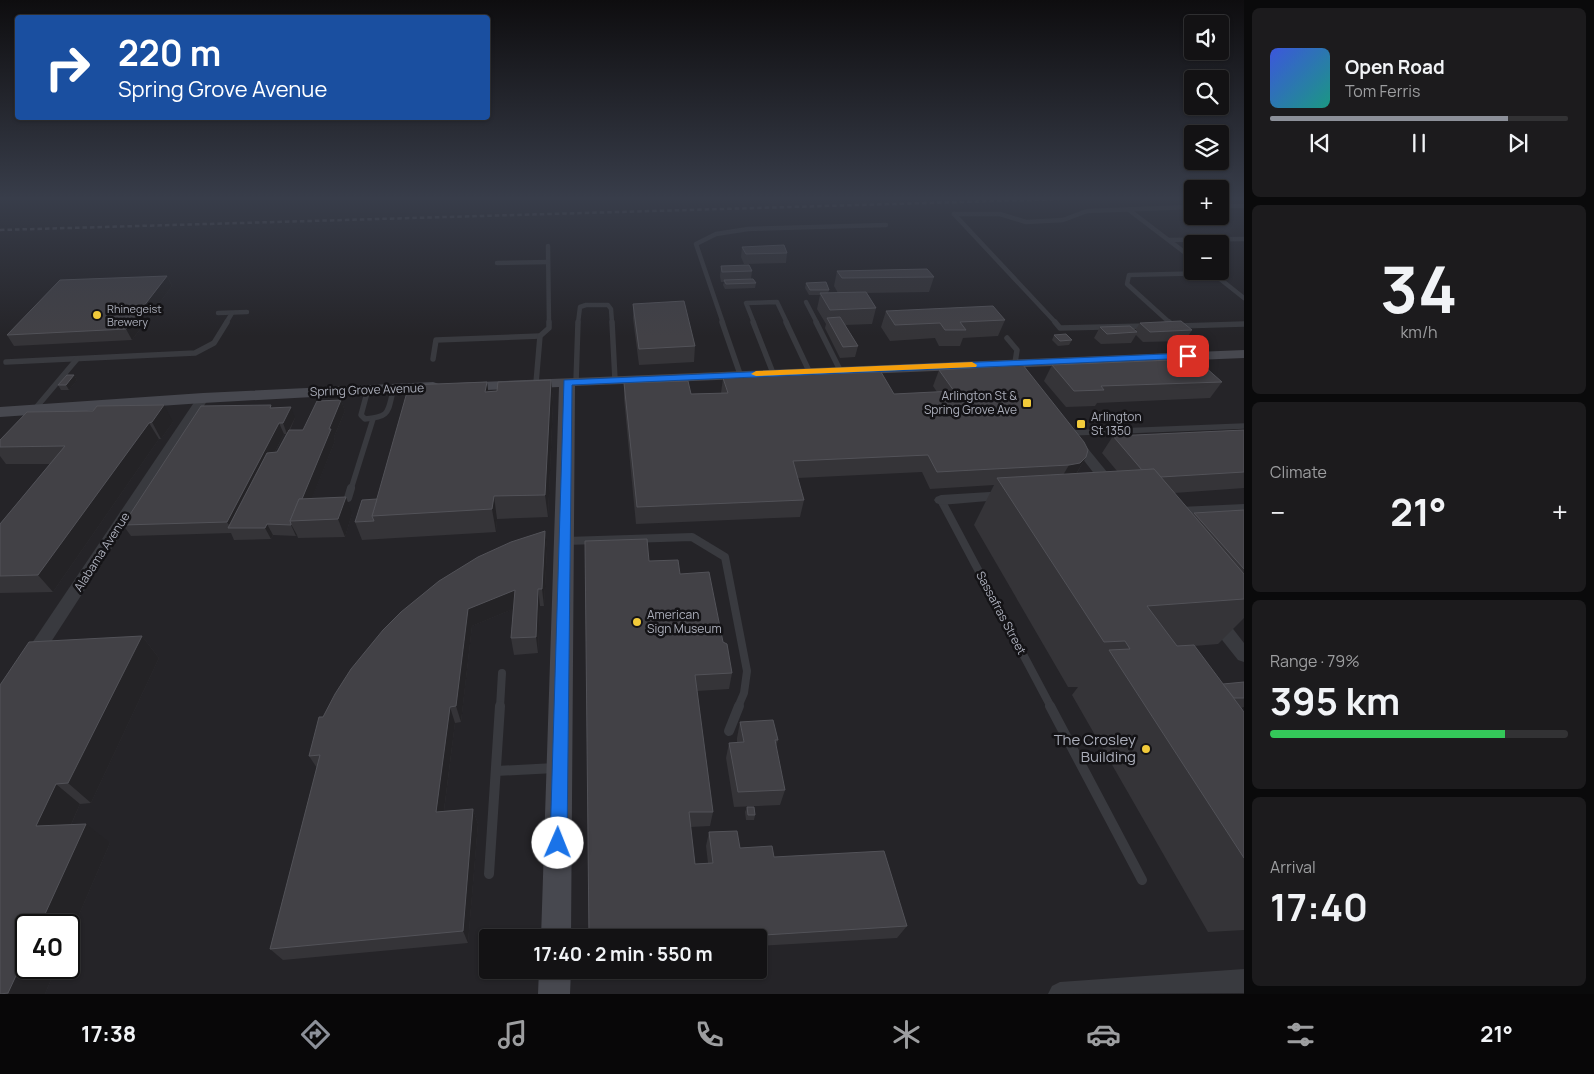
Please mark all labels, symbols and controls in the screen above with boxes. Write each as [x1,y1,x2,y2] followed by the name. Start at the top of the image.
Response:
[1184,15,1229,280] map controls
[1184,15,1229,60] button: sound
[118,29,221,77] text: 220 m
[35,35,100,100] icon: right
[1345,54,1445,80] text: Open Road
[1184,70,1229,115] button: search
[118,74,327,104] text: Spring Grove Avenue
[1345,80,1420,102] text: Tom Ferris
[1184,125,1229,170] button: layers
[1306,129,1334,157] icon: previous
[1405,129,1433,157] icon: pause
[1504,129,1532,157] icon: next
[1184,180,1229,225] button: +
[1184,235,1229,280] button: −
[1380,244,1458,333] text: 34
[107,301,162,329] place label: Rhinegeist Brewery
[91,309,103,321] marker: Rhinegeist Brewery
[1400,321,1438,343] text: km/h
[1167,335,1209,377] pin
[1174,342,1202,370] icon: arrive
[310,379,424,400] street label: Spring Grove Avenue
[924,387,1017,418] place label: Arlington St & Spring Grove Ave
[1021,397,1033,409] marker: Arlington St & Spring Grove Ave
[1091,408,1142,439] place label: Arlington St 1350
[1075,418,1087,430] marker: Arlington St 1350
[1270,461,1327,483] text: Climate
[1390,485,1447,537] text: 21°
[1270,493,1285,531] text: −
[1552,493,1568,531] text: +
[70,509,134,595] street label: Alabama Avenue
[972,568,1031,658] street label: Sassafras Street
[647,606,722,637] place label: American Sign Museum
[631,616,643,628] marker: American Sign Museum
[1270,650,1360,672] text: Range · 79%
[1270,674,1400,726] text: 395 km
[1054,729,1136,767] place label: The Crosley Building
[1140,743,1152,755] marker: The Crosley Building
[531,816,583,868] position arrow
[1270,856,1316,878] text: Arrival
[1270,880,1368,932] text: 17:40
[15,914,80,979] speed limit sign: 40
[533,941,713,967] text: 17:40 · 2 min · 550 m
[298,1017,333,1052] icon: directions
[495,1017,530,1052] icon: music
[692,1017,727,1052] icon: phone
[889,1017,924,1052] icon: climate
[1086,1017,1121,1052] icon: car
[1283,1017,1318,1052] icon: filters
[81,1019,136,1049] text: 17:38
[1480,1019,1513,1049] text: 21°

